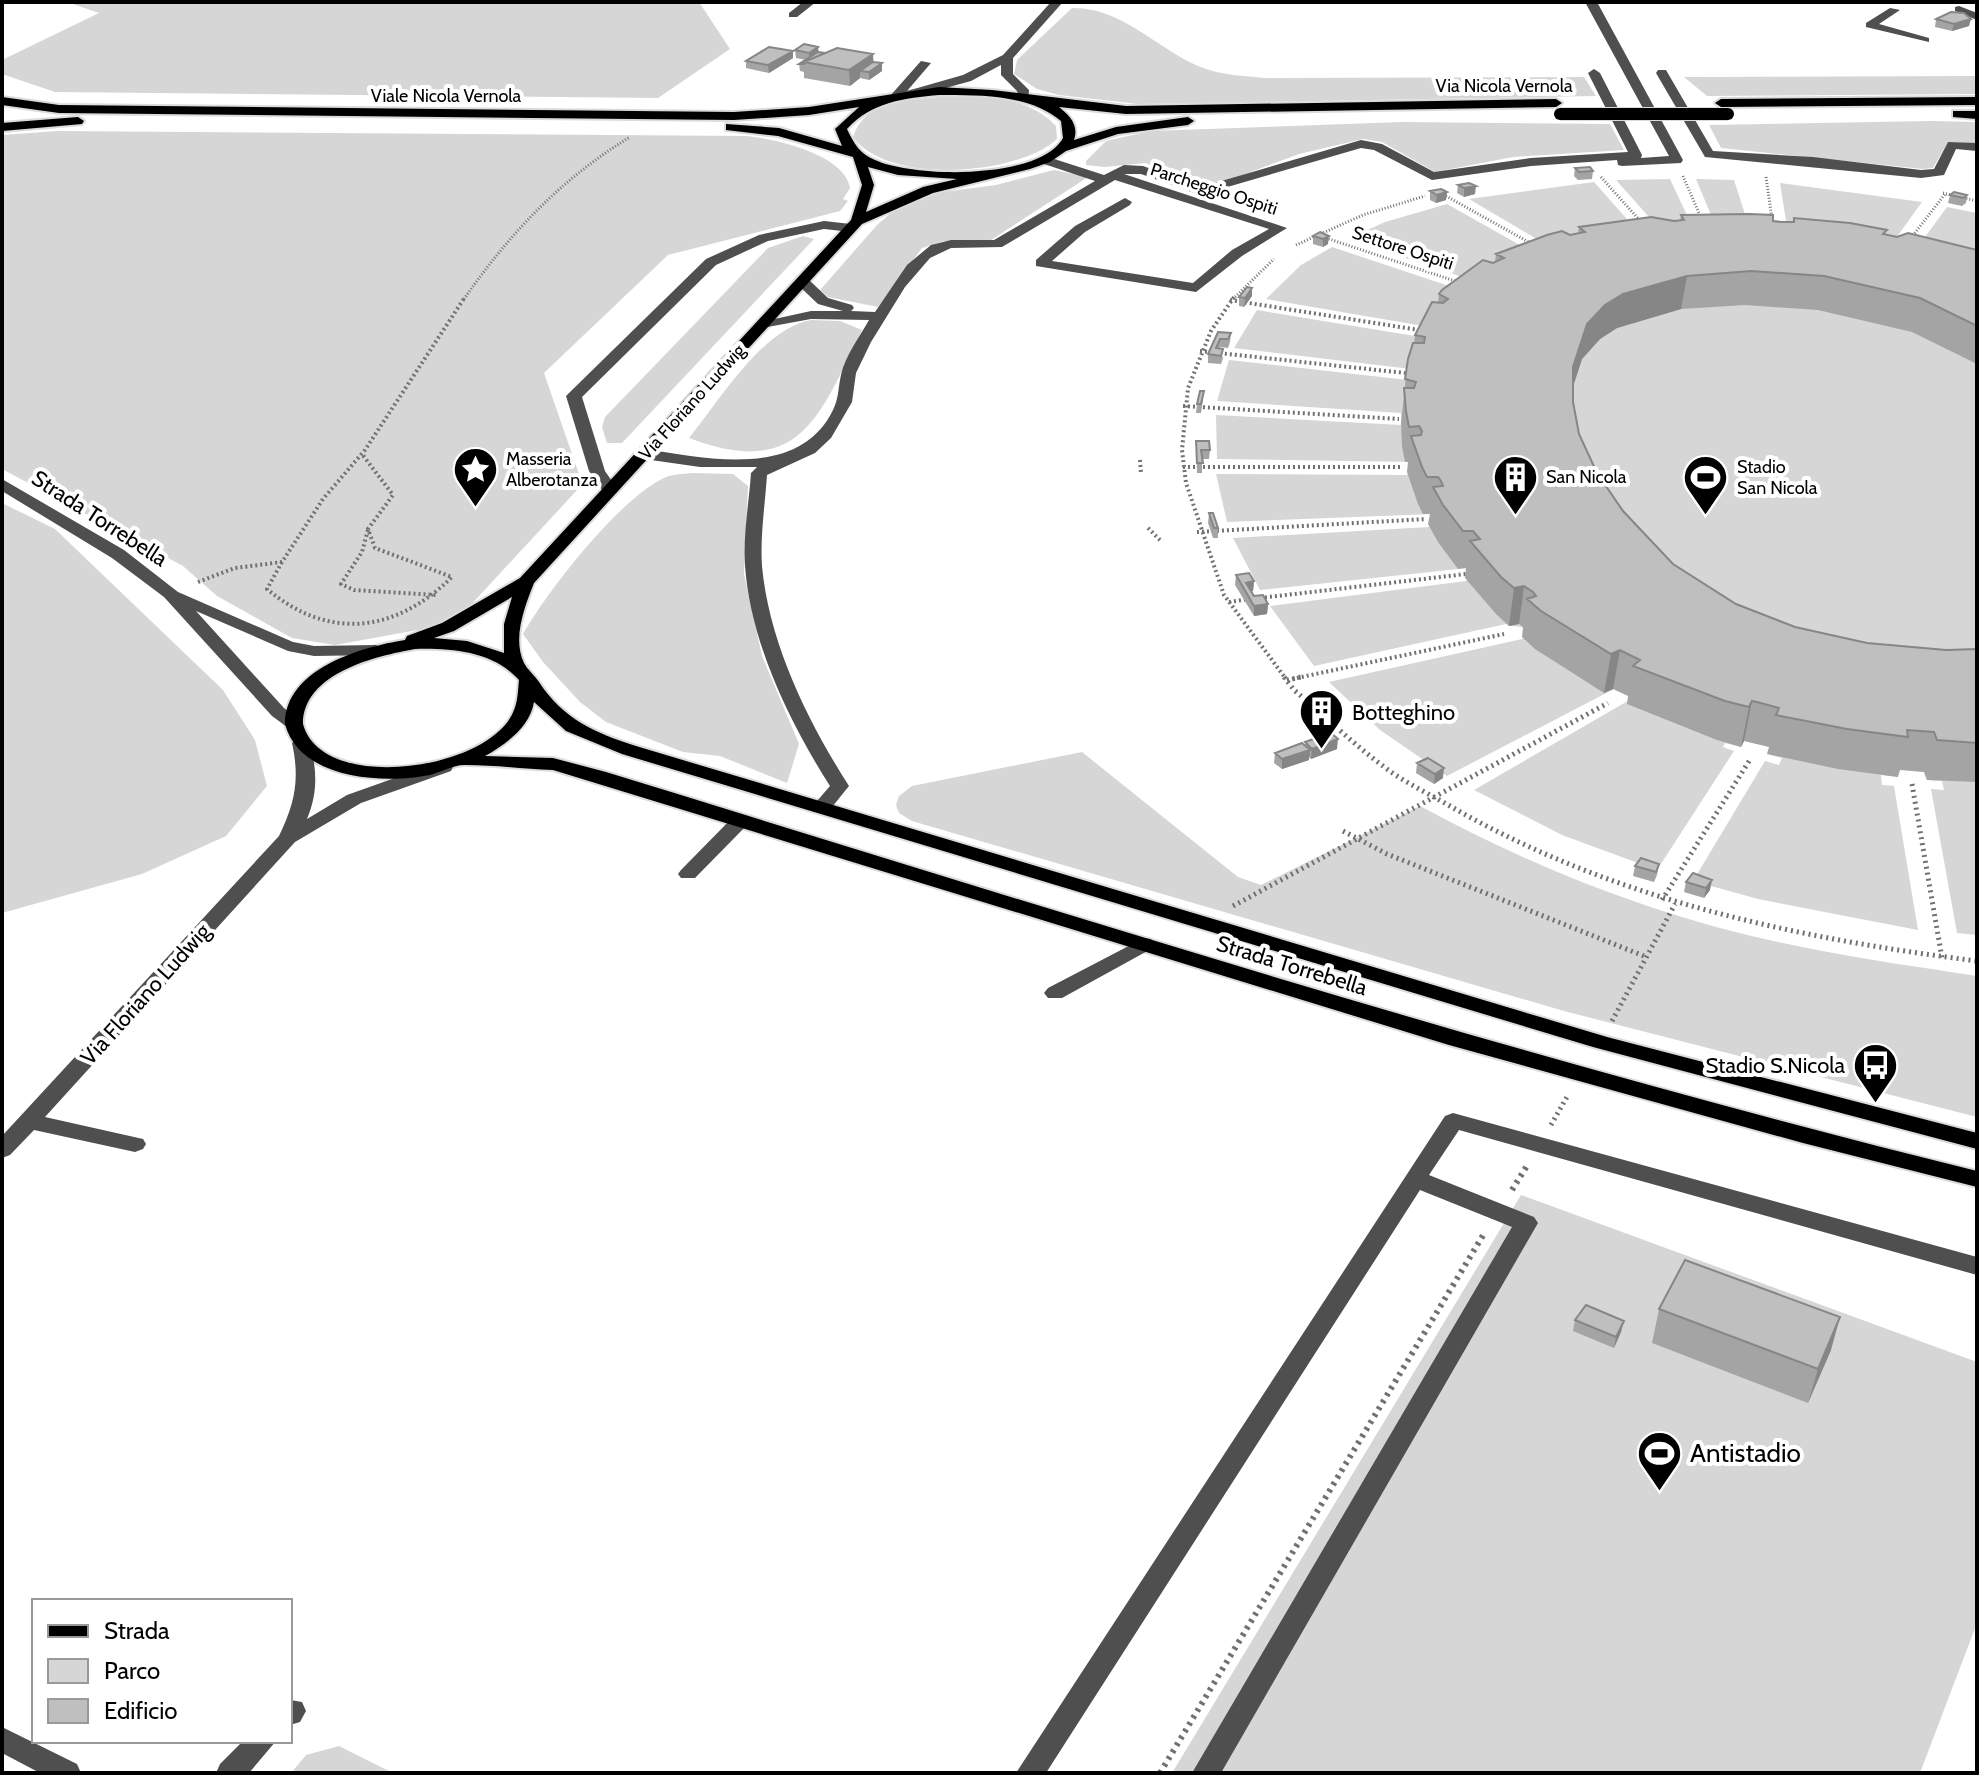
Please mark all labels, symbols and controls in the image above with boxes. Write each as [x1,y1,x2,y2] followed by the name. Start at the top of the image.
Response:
[1435,75,1573,97] street label: Via Nicola Vernola
[371,85,522,107] street label: Viale Nicola Vernola
[1148,158,1280,220] street label: Parcheggio Ospiti
[1350,221,1456,275] street label: Settore Ospiti
[634,339,750,464] street label: Via Floriano Ludwig
[451,445,499,508] place icon: Masseria Alberotanza
[506,448,598,491] place label: Masseria Alberotanza
[1491,453,1539,516] building icon: San Nicola
[1682,453,1730,516] sports icon: Stadio San Nicola
[1737,456,1818,499] place label: Stadio San Nicola
[27,465,173,573] street label: Strada Torrebella
[1546,466,1627,488] place label: San Nicola
[1297,688,1345,751] building icon: Botteghino
[1352,699,1455,726] place label: Botteghino
[75,917,217,1071] street label: Via Floriano Ludwig
[1213,930,1371,1001] street label: Strada Torrebella
[1852,1041,1900,1104] bus stop icon: Stadio S.Nicola
[1706,1052,1845,1079] place label: Stadio S.Nicola
[1635,1429,1683,1492] sports icon: Antistadio
[1690,1437,1801,1469] place label: Antistadio
[32,1599,292,1743] legend
[104,1616,170,1645] text: Strada
[104,1656,160,1685] text: Parco
[104,1696,178,1725] text: Edificio

